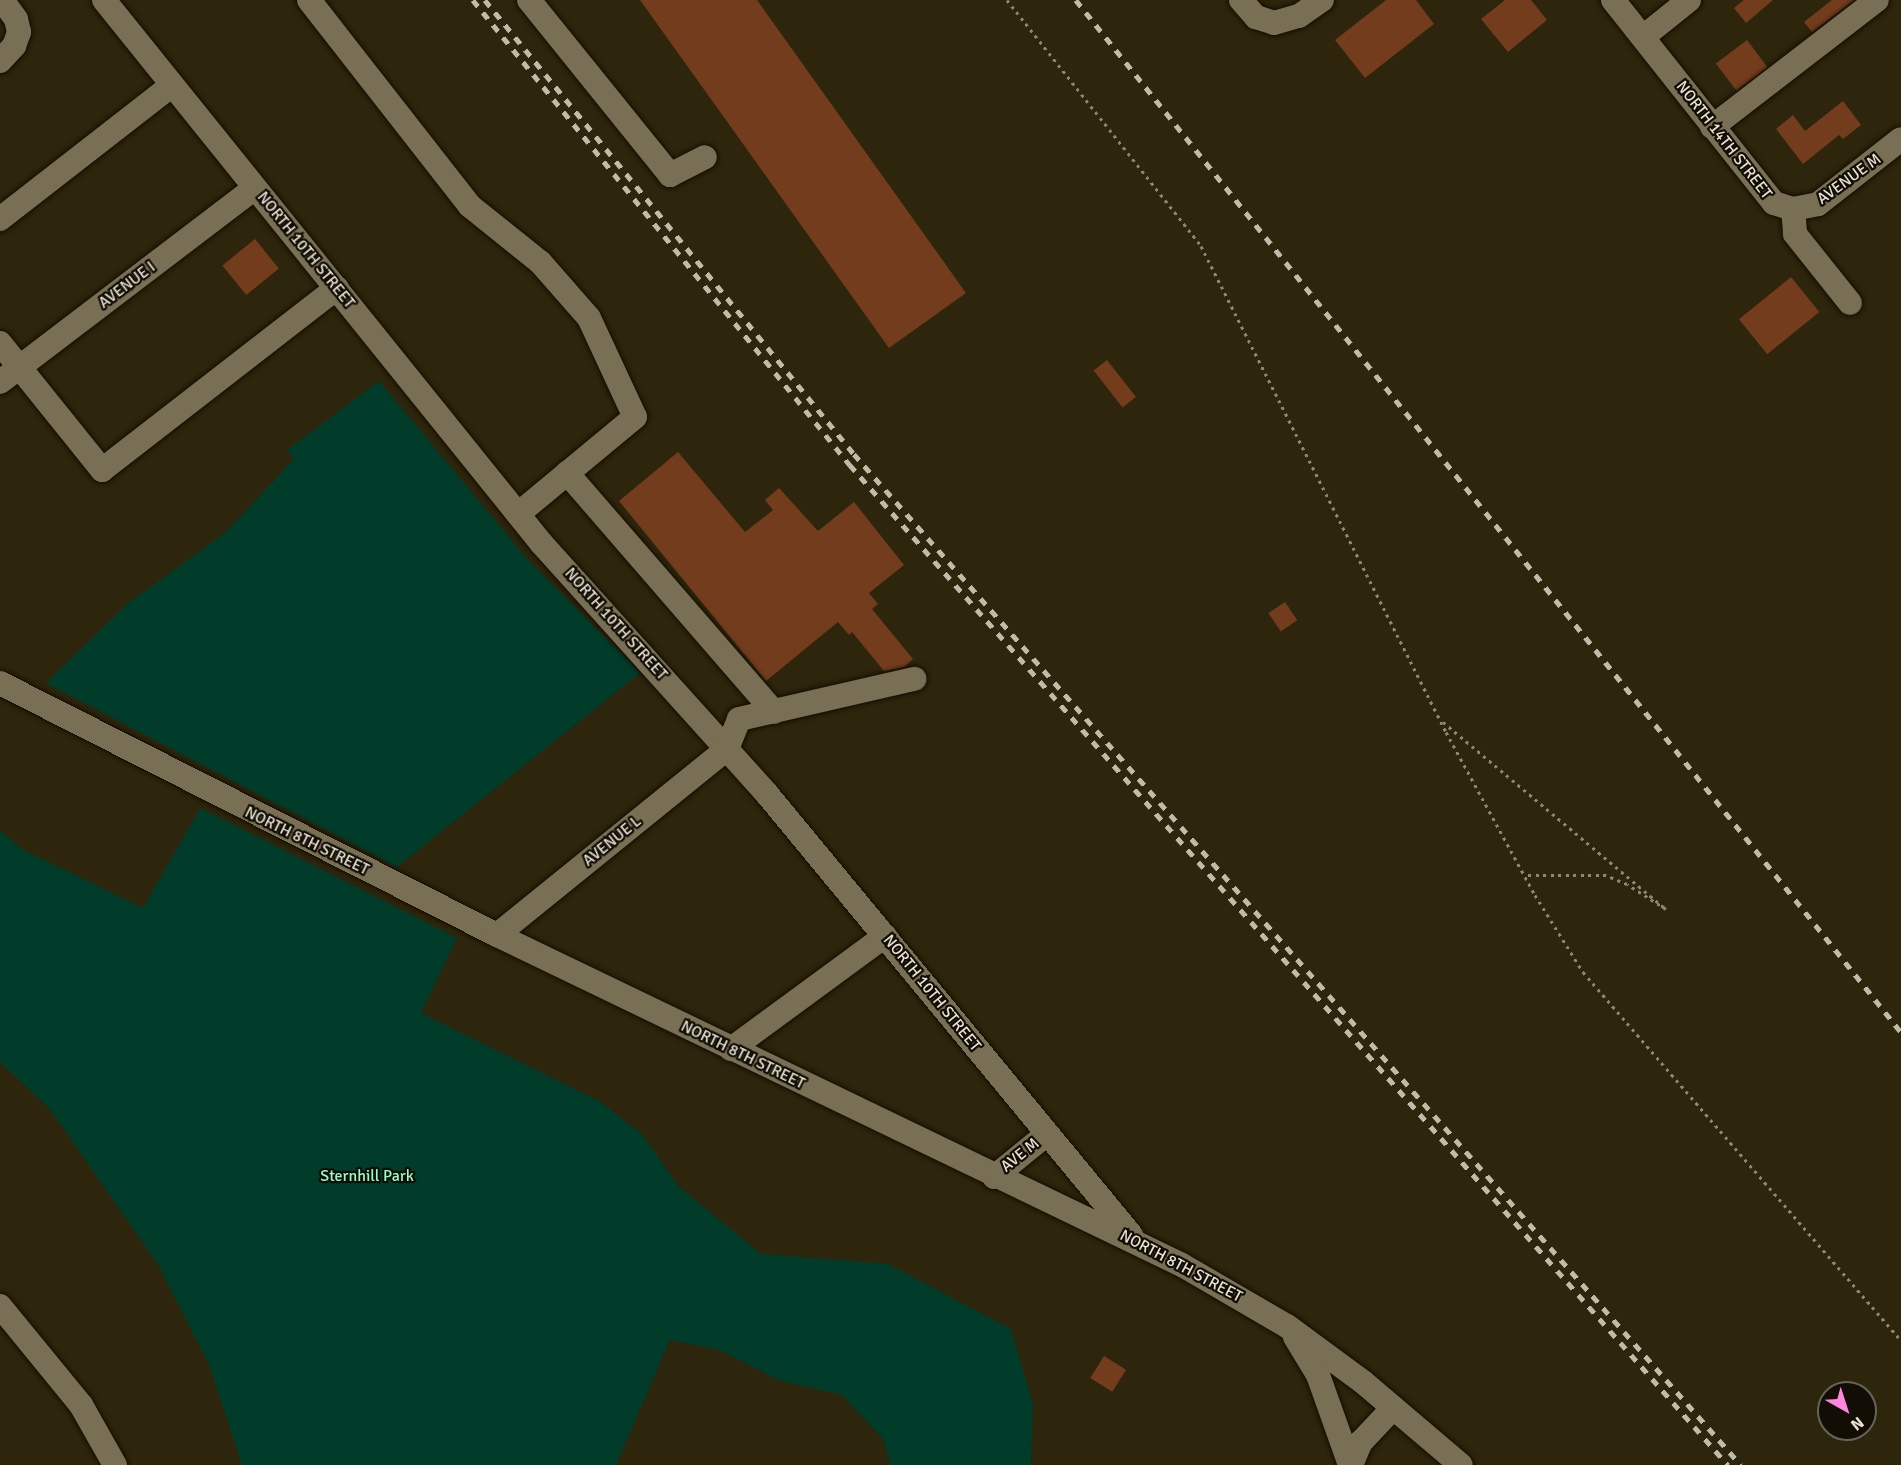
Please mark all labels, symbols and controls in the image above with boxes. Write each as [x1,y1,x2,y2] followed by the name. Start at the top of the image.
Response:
[1672,77,1776,203] street label: NORTH 14TH STREET
[1813,149,1885,209] street label: AVENUE M
[253,188,359,312] street label: NORTH 10TH STREET
[95,257,159,313] street label: AVENUE I
[561,564,671,684] street label: NORTH 10TH STREET
[242,803,372,879] street label: NORTH 8TH STREET
[579,812,645,870] street label: AVENUE L
[879,931,985,1055] street label: NORTH 10TH STREET
[678,1017,808,1093] street label: NORTH 8TH STREET
[997,1134,1043,1176] street label: AVE M
[320,1166,414,1186] park label: Sternhill Park
[1117,1226,1245,1306] street label: NORTH 8TH STREET
[1817,1381,1877,1441] north arrow
[1846,1412,1868,1435] text: N

